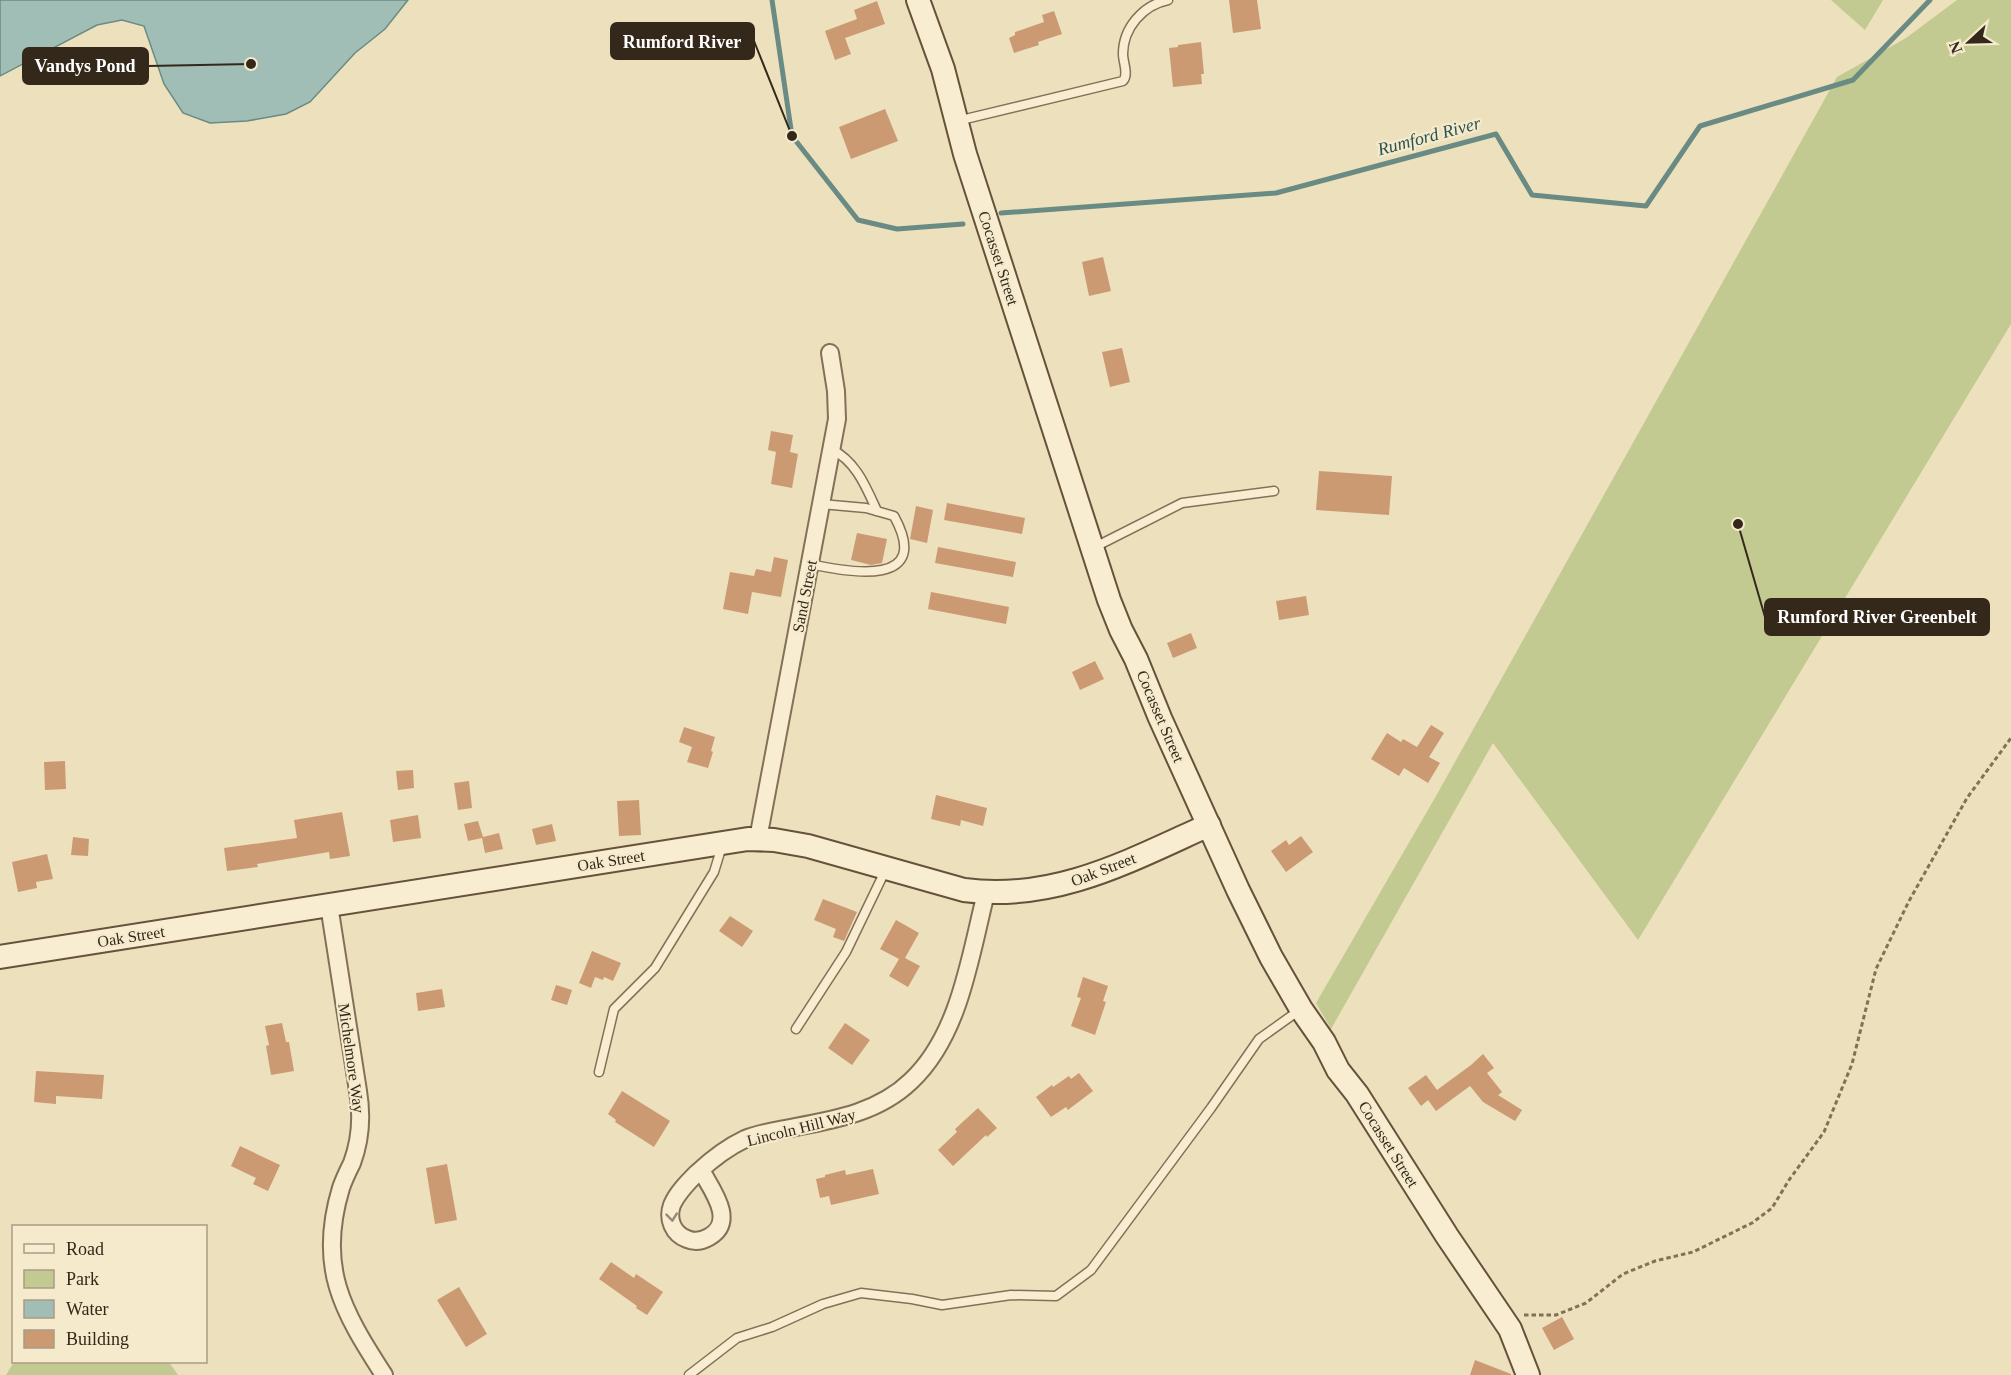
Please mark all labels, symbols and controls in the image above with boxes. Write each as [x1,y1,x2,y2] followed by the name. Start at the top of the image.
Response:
[1939,12,1999,72] north arrow
[611,23,754,59] callout: Rumford River
[623,32,741,52] text: Rumford River
[1945,38,1966,56] text: N
[23,48,148,84] callout: Vandys Pond
[35,56,135,76] text: Vandys Pond
[1374,112,1484,160] water label: Rumford River
[975,209,1022,308] street label: Cocasset Street
[789,558,820,634] street label: Sand Street
[1765,599,1989,635] callout: Rumford River Greenbelt
[1777,607,1977,627] text: Rumford River Greenbelt
[1134,668,1188,765] street label: Cocasset Street
[576,847,647,874] street label: Oak Street
[1068,849,1138,890] street label: Oak Street
[96,923,167,950] street label: Oak Street
[334,1002,368,1114] street label: Michelmore Way
[1355,1098,1422,1191] street label: Cocasset Street
[745,1106,857,1150] street label: Lincoln Hill Way
[665,1213,678,1222] one-way arrow
[12,1225,207,1363] legend
[66,1239,104,1259] text: Road
[66,1269,99,1289] text: Park
[66,1299,109,1319] text: Water
[66,1329,129,1349] text: Building

